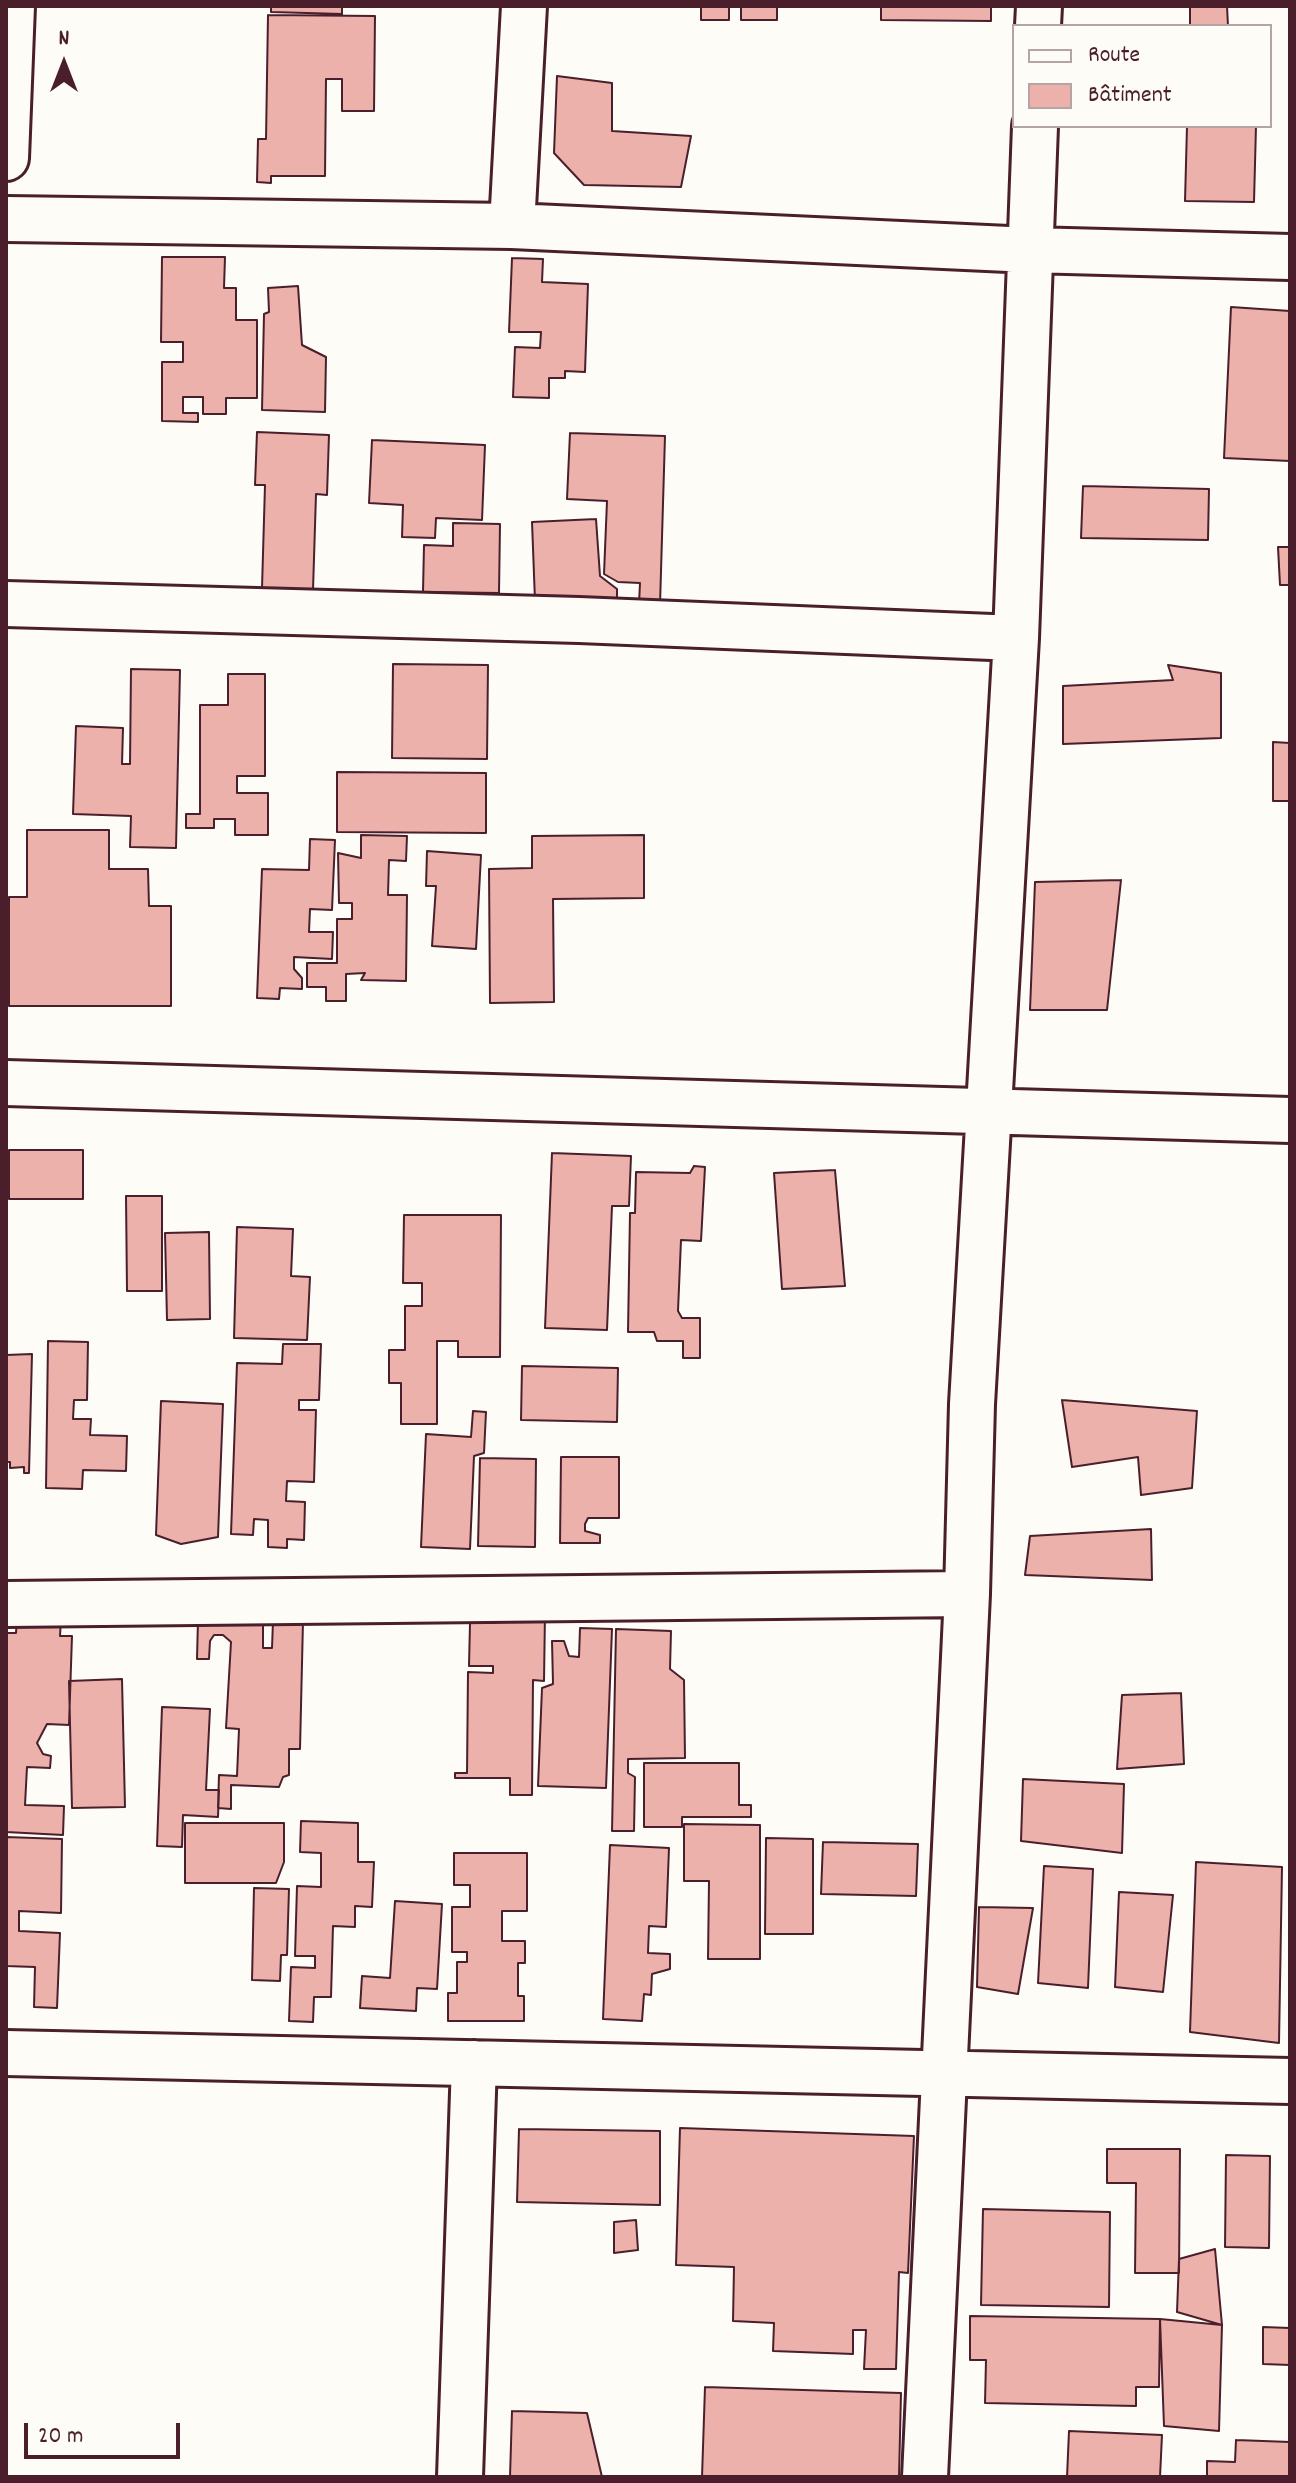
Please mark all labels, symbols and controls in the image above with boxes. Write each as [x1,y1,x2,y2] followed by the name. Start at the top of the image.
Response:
[24,24,104,104] north arrow
[59,24,69,55] text: N
[1012,24,1272,128] legend
[1088,39,1140,73] text: Route
[1088,79,1172,113] text: Bâtiment
[28,2407,184,2457] scale bar
[38,2420,84,2454] text: 20 m

